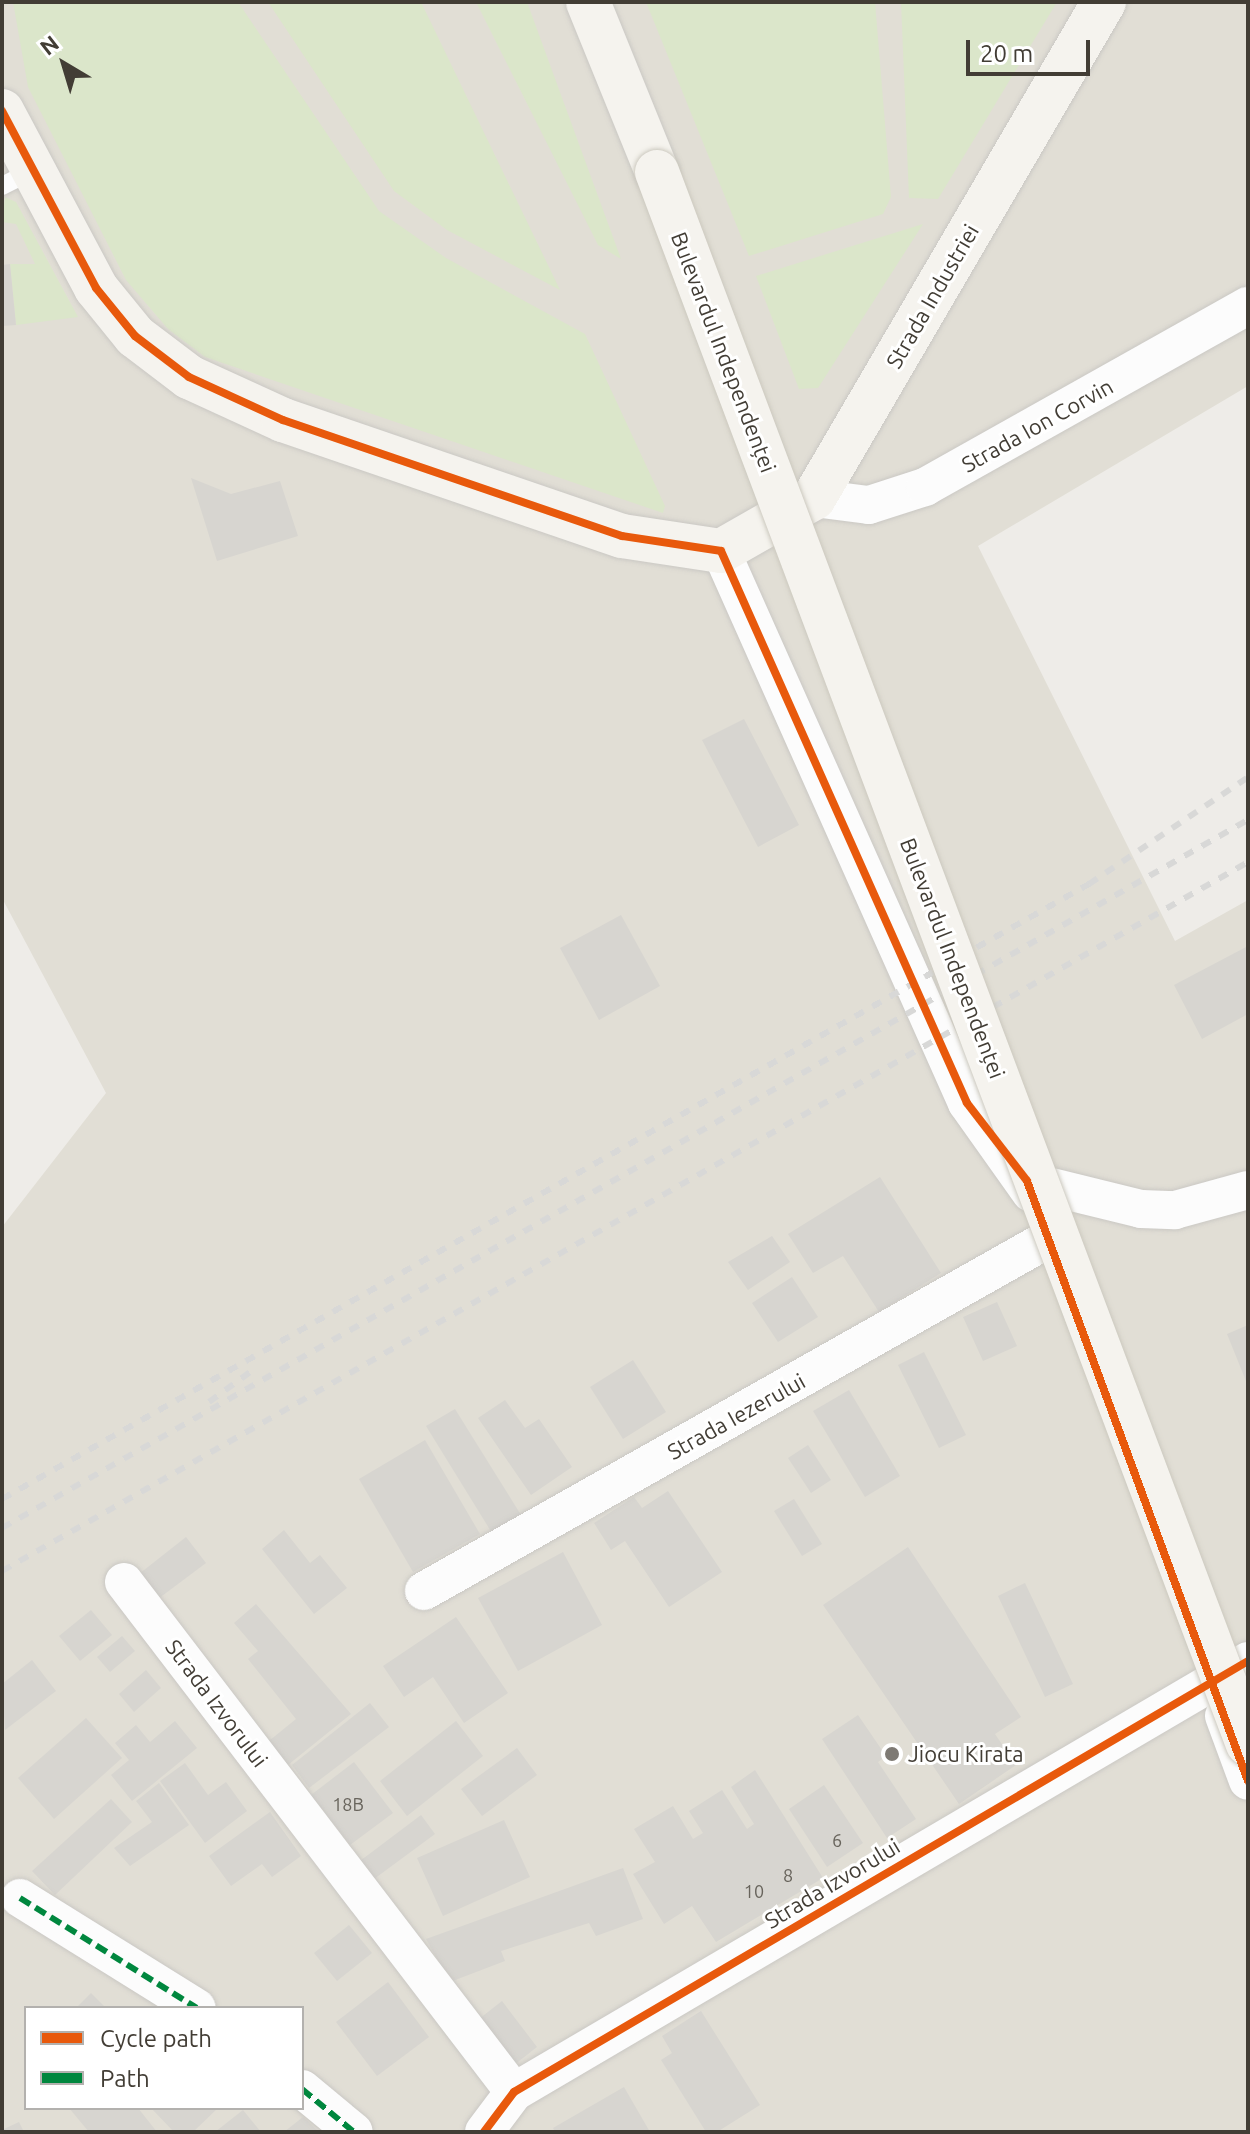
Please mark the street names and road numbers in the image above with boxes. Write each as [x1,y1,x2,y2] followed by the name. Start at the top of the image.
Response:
[880,219,984,373] street label: Strada Industriei
[666,228,782,476] street label: Bulevardul Independenței
[957,373,1117,477] street label: Strada Ion Corvin
[895,834,1011,1082] street label: Bulevardul Independenței
[663,1367,809,1465] street label: Strada Iezerului
[160,1634,274,1772] street label: Strada Izvorului
[760,1832,904,1934] street label: Strada Izvorului

